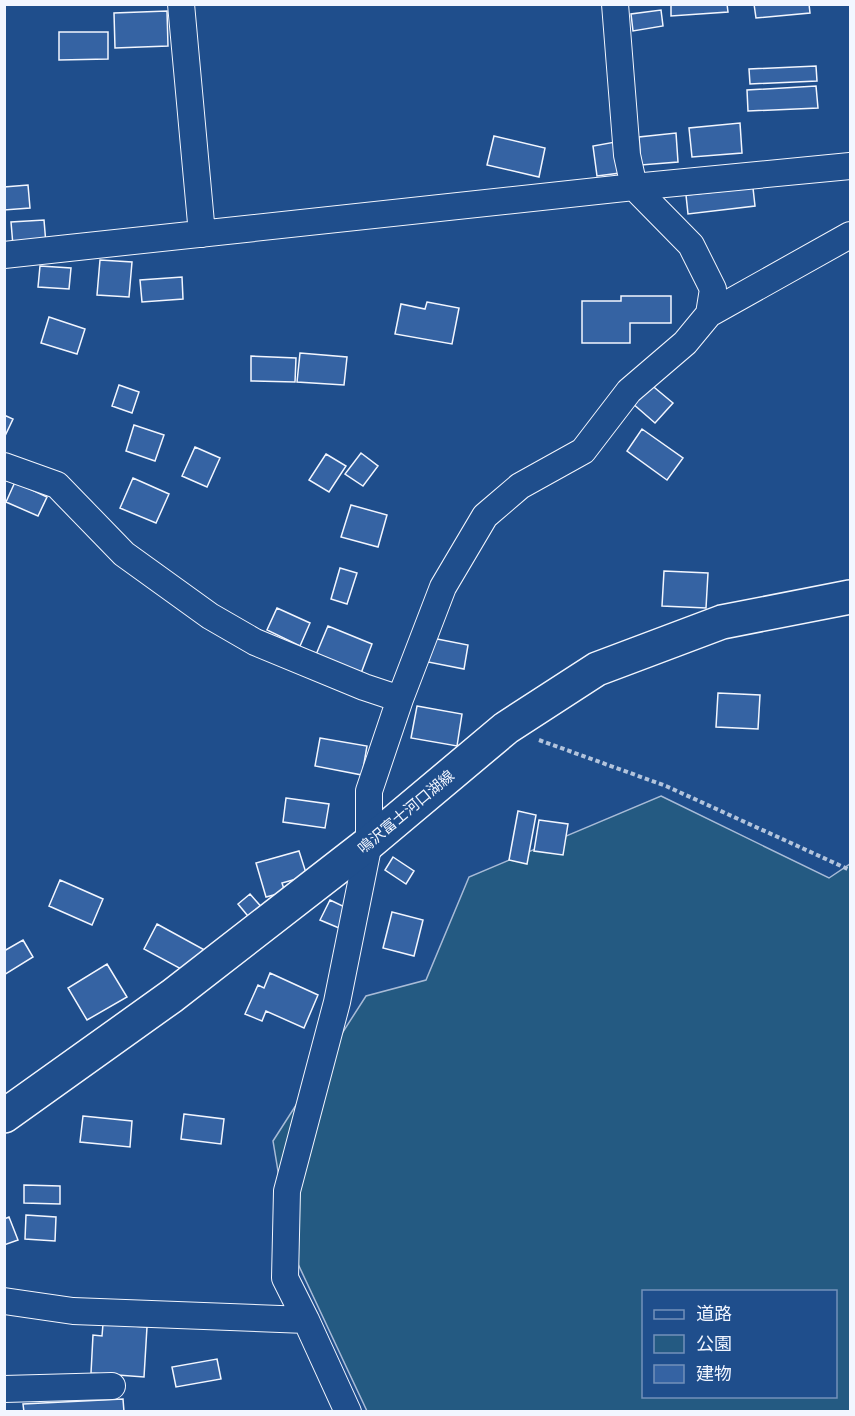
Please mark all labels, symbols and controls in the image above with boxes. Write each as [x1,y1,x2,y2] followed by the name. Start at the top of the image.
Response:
[354,767,458,857] street label: 鳴沢富士河口湖線
[642,1290,837,1398] legend
[696,1303,732,1324] text: 道路
[696,1333,732,1354] text: 公園
[696,1363,732,1384] text: 建物

